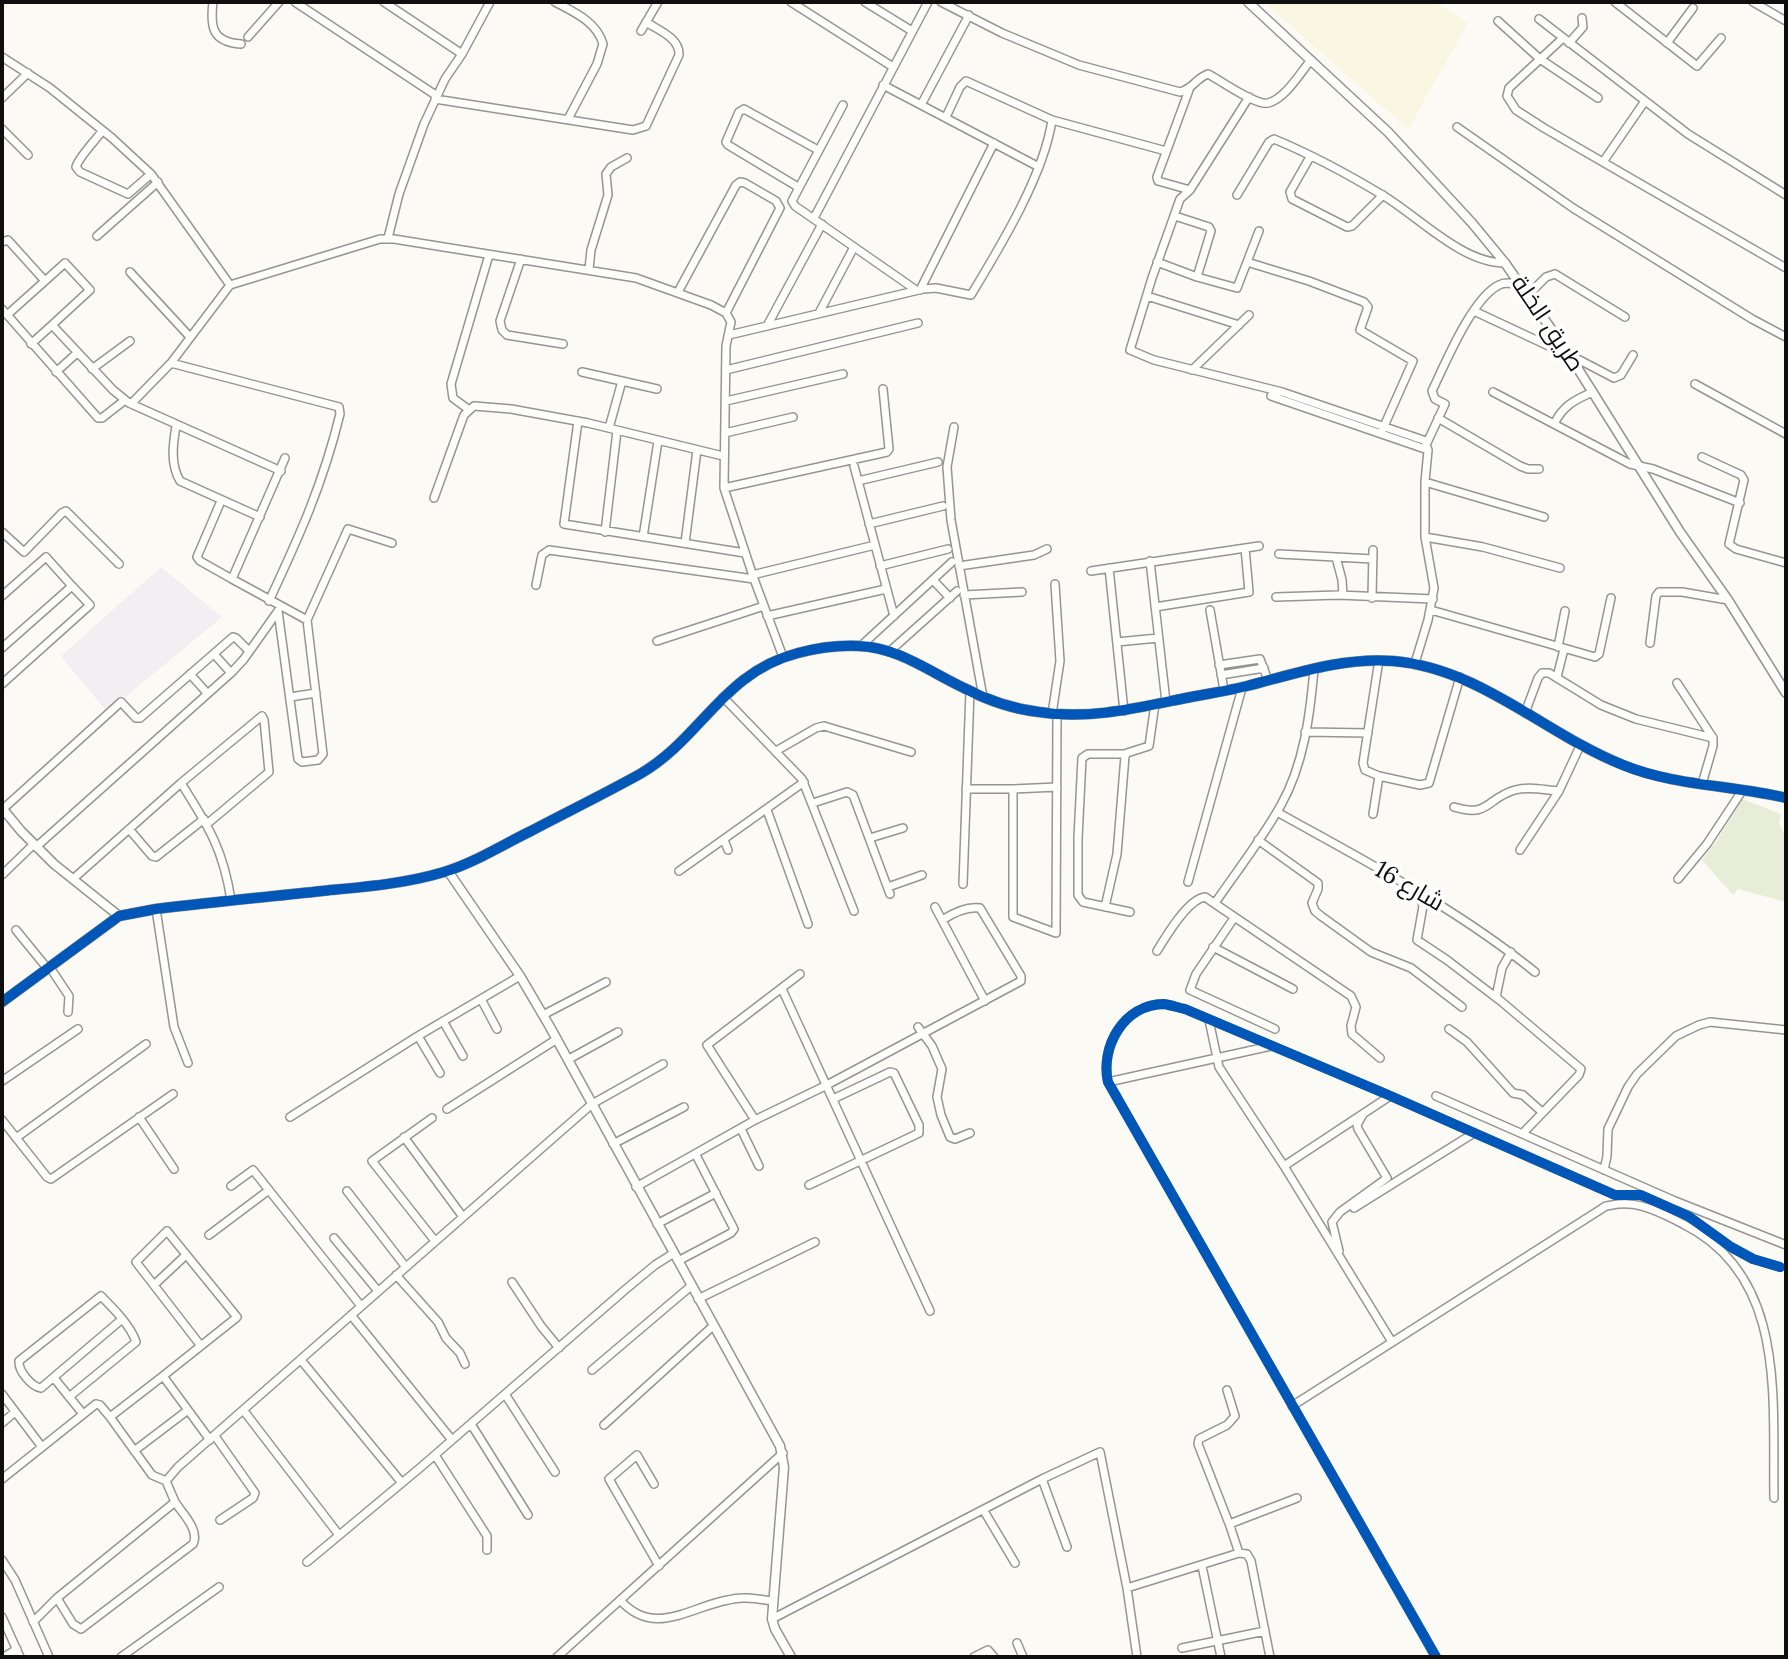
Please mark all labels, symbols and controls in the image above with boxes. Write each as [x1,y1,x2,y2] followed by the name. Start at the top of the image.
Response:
[1504,270,1590,378] street label: طريق الخلة
[1369,856,1449,918] street label: شارع 16

